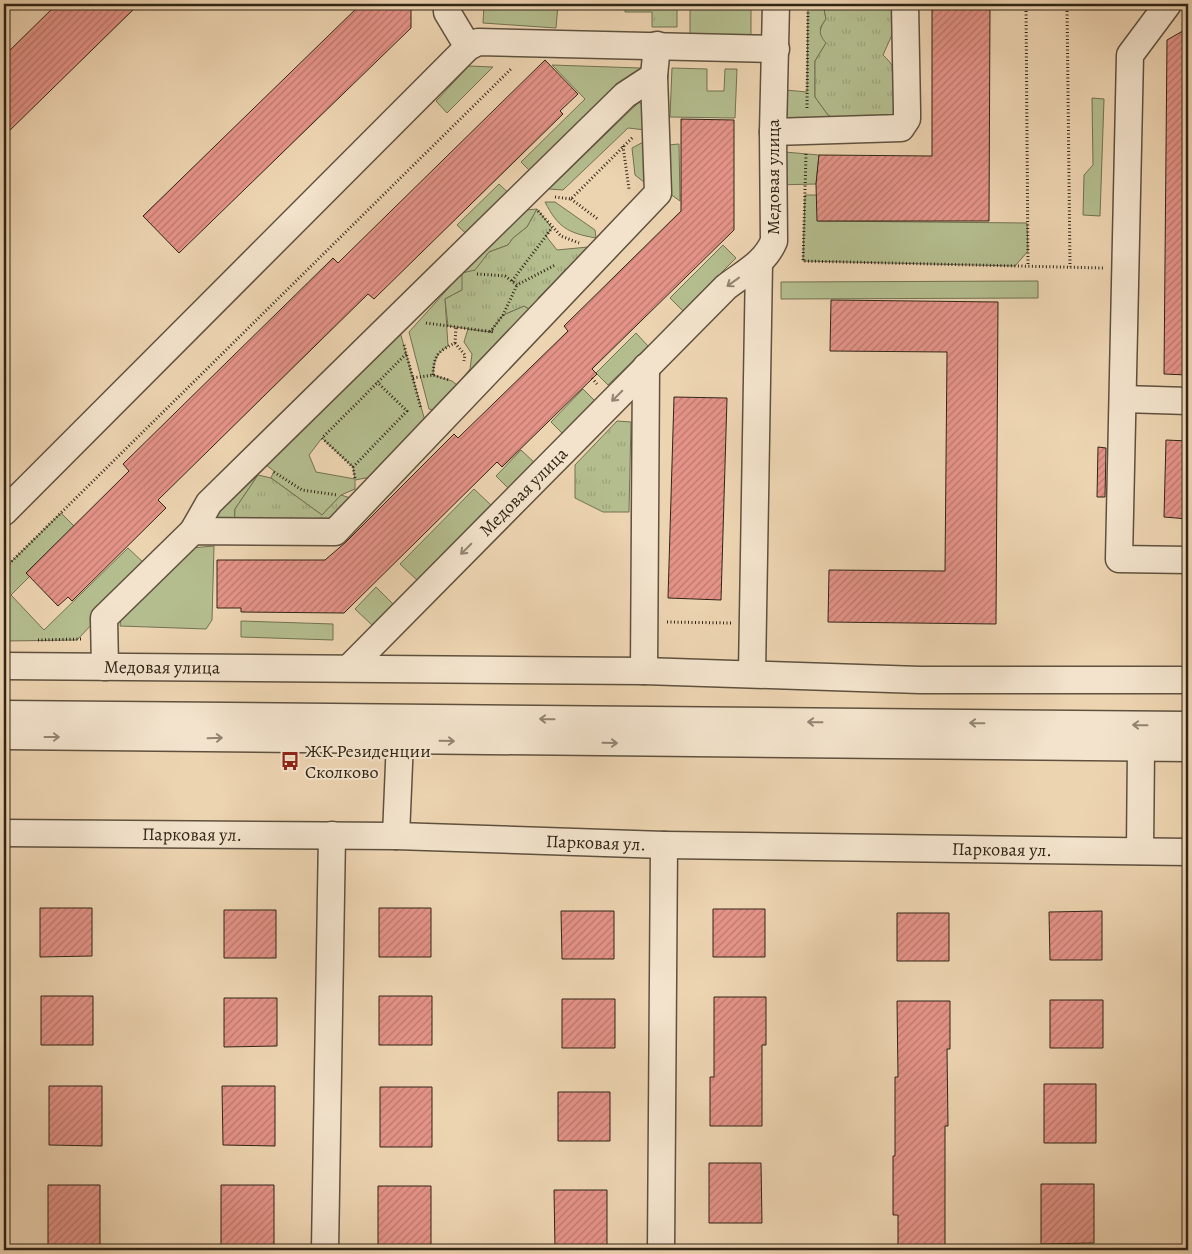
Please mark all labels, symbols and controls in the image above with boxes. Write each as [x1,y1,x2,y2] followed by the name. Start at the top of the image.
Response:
[761,118,785,235] street label: Медовая улица
[727,276,740,287] one-way arrow
[611,390,624,402] one-way arrow
[474,441,573,541] street label: Медовая улица
[460,543,472,555] one-way arrow
[104,655,221,680] street label: Медовая улица
[539,715,555,724] one-way arrow
[807,717,823,727] one-way arrow
[969,719,985,728] one-way arrow
[1132,720,1148,730] one-way arrow
[44,732,60,742] one-way arrow
[207,733,223,742] one-way arrow
[439,736,455,746] one-way arrow
[602,738,618,747] one-way arrow
[305,739,431,784] place label: ЖК Резиденции Сколково
[279,750,301,772] bus stop icon: ЖК Резиденции Сколково
[142,822,242,847] street label: Парковая ул.
[545,829,646,856] street label: Парковая ул.
[952,837,1052,862] street label: Парковая ул.

